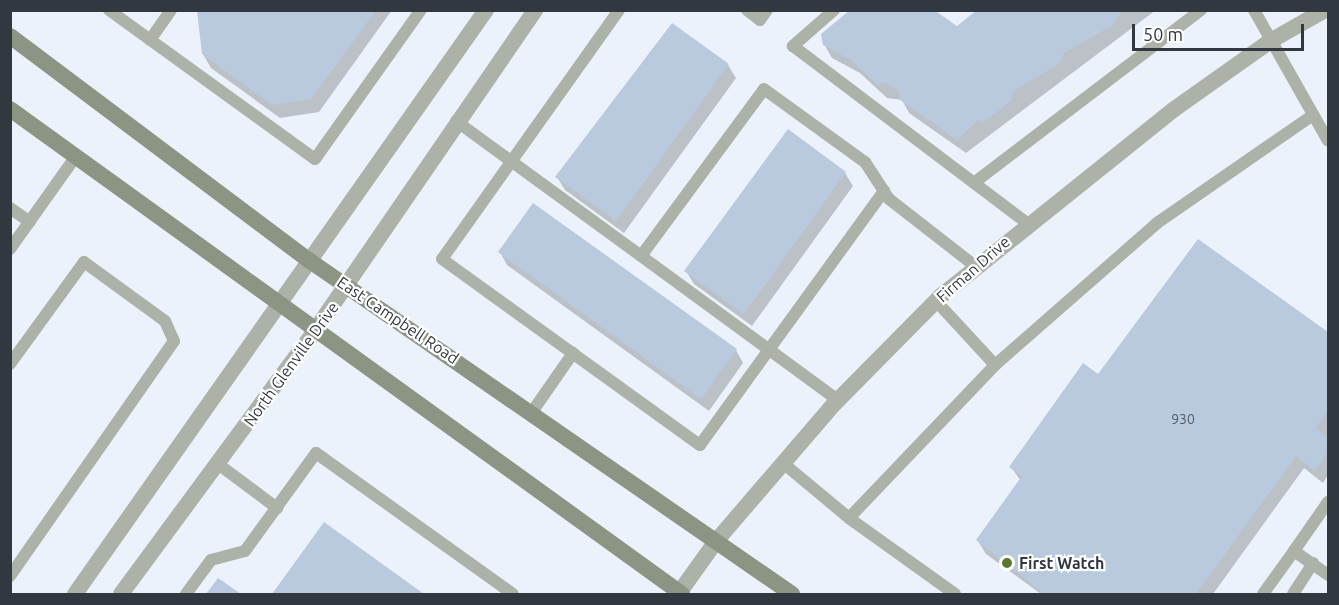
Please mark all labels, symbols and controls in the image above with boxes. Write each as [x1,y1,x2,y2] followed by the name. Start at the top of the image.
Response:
[1135,12,1308,50] scale bar
[1143,24,1183,44] text: 50 m
[932,232,1014,306] street label: Firman Drive
[334,272,462,368] street label: East Campbell Road
[239,298,343,430] street label: North Glenville Drive
[1171,411,1195,427] house number: 930
[1019,553,1104,573] place label: First Watch
[1000,556,1014,570] marker: First Watch

